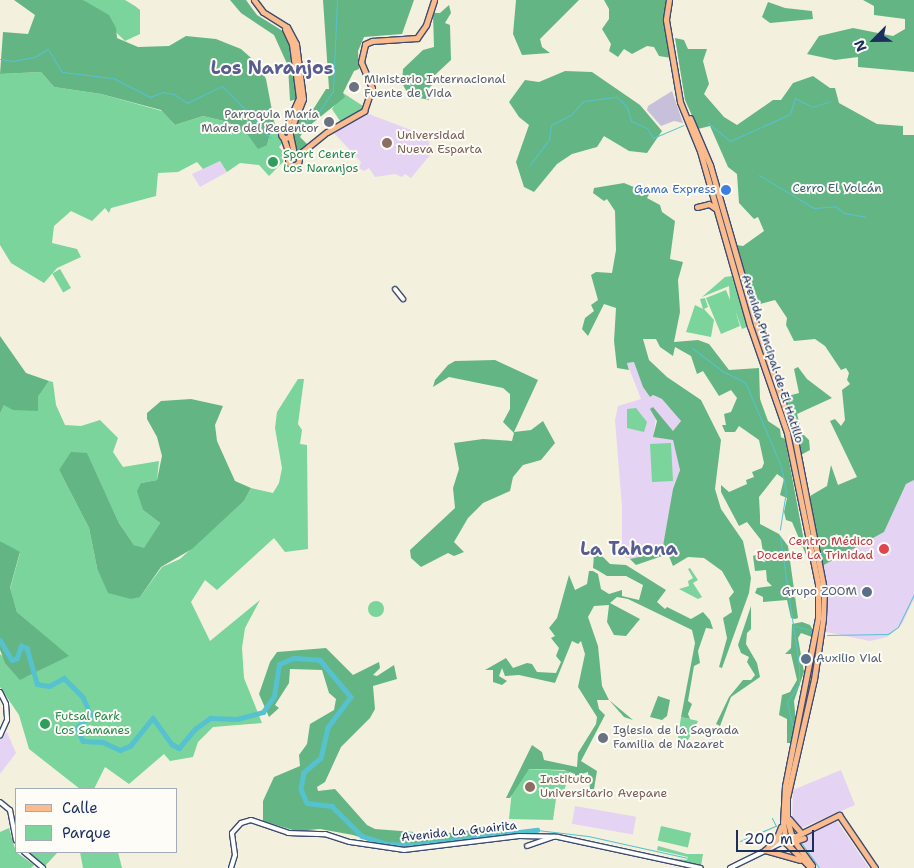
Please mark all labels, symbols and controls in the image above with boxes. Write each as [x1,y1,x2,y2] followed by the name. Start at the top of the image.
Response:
[849,15,899,65] north arrow
[850,37,871,54] text: N
[211,57,333,79] district label: Los Naranjos
[364,73,506,101] place label: Ministerio Internacional Fuente de Vida
[348,81,360,93] marker: Ministerio Internacional Fuente de Vida
[201,108,319,136] place label: Parroquia María Madre del Redentor
[323,116,335,128] marker: Parroquia María Madre del Redentor
[397,129,482,157] place label: Universidad Nueva Esparta
[381,137,393,149] marker: Universidad Nueva Esparta
[283,148,359,176] place label: Sport Center Los Naranjos
[267,156,279,168] marker: Sport Center Los Naranjos
[792,182,882,196] park label: Cerro El Volcán
[634,183,716,197] place label: Gama Express
[720,184,732,196] marker: Gama Express
[738,273,806,445] street label: Avenida Principal de El Hatillo
[757,535,873,563] place label: Centro Médico Docente La Trinidad
[580,538,678,560] district label: La Tahona
[877,542,891,556] marker: Centro Médico Docente La Trinidad
[782,585,857,599] place label: Grupo ZOOM
[861,586,873,598] marker: Grupo ZOOM
[816,652,882,666] place label: Auxilio Vial
[800,653,812,665] marker: Auxilio Vial
[55,710,130,738] place label: Futsal Park Los Samanes
[39,718,51,730] marker: Futsal Park Los Samanes
[613,724,739,752] place label: Iglesia de la Sagrada Familia de Nazaret
[597,732,609,744] marker: Iglesia de la Sagrada Familia de Nazaret
[540,773,667,801] place label: Instituto Universitario Avepane
[524,781,536,793] marker: Instituto Universitario Avepane
[15,788,178,853] legend
[62,798,98,818] text: Calle
[400,819,518,845] street label: Avenida La Guairita
[739,820,816,852] scale bar
[62,823,111,843] text: Parque
[744,829,793,849] text: 200 m

